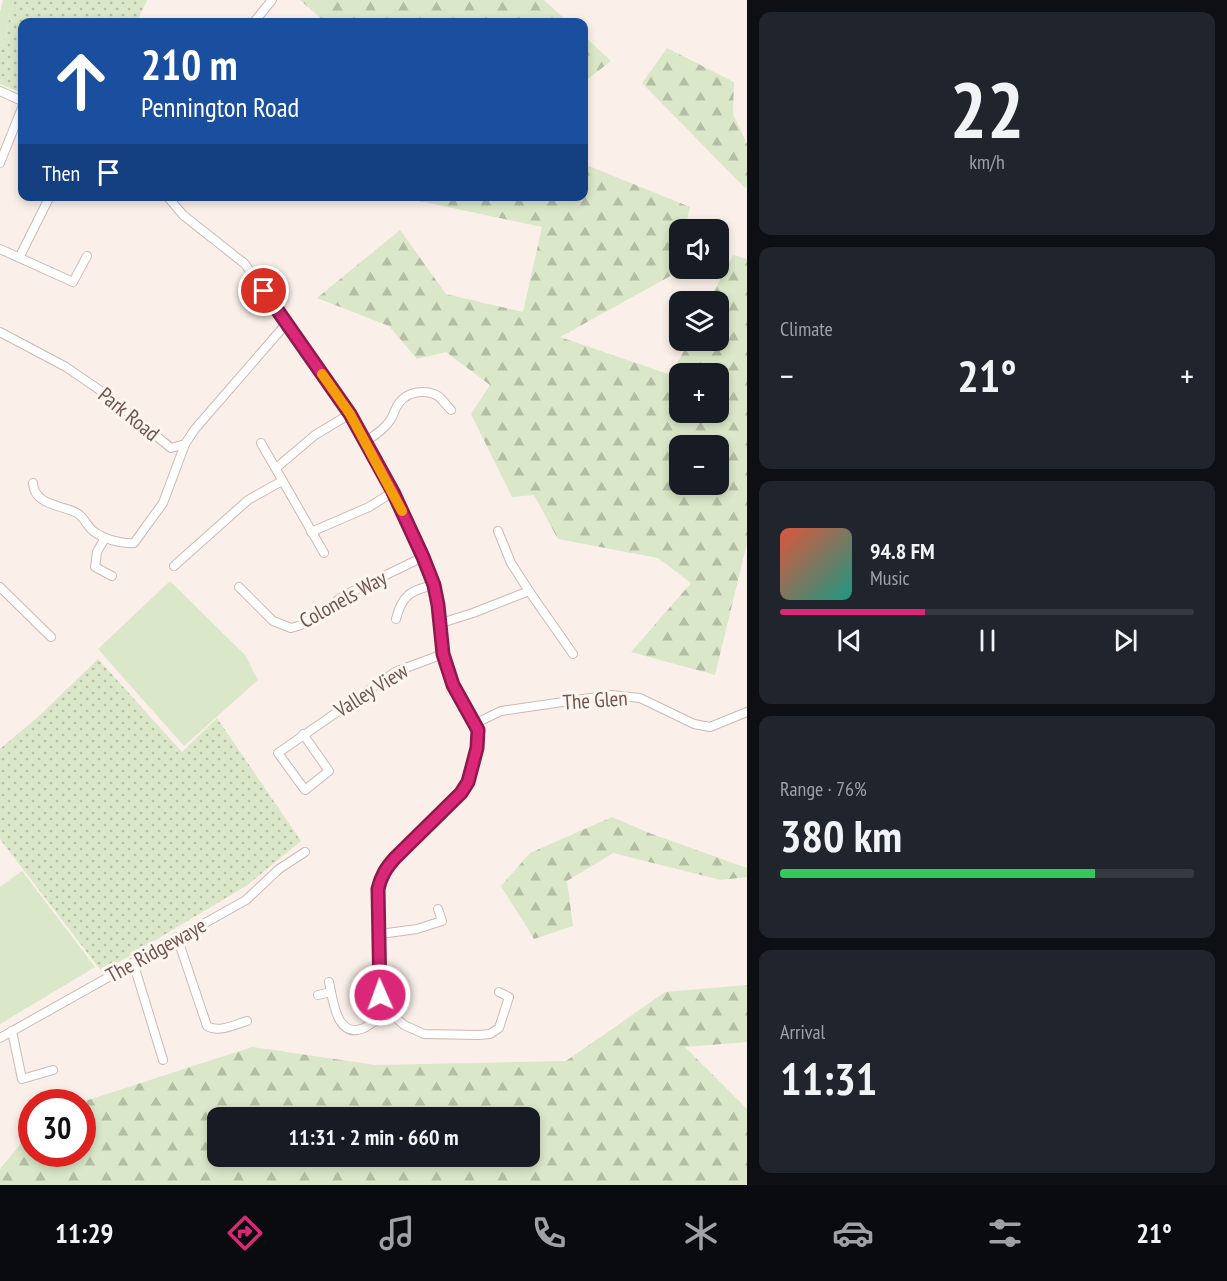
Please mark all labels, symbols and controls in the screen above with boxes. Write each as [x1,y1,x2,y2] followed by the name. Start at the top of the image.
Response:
[141,37,238,92] text: 210 m
[42,42,120,120] icon: ahead
[950,59,1024,160] text: 22
[141,90,299,124] text: Pennington Road
[969,149,1005,175] text: km/h
[92,156,125,189] icon: arrive
[42,159,80,187] text: Then
[669,219,729,495] map controls
[669,219,729,279] button: sound
[238,265,289,316] pin
[247,274,280,307] icon: arrive
[669,291,729,351] button: layers
[780,316,833,342] text: Climate
[957,346,1017,404] text: 21°
[780,354,794,397] text: −
[1180,354,1194,397] text: +
[669,363,729,423] button: +
[93,381,165,447] street label: Park Road
[669,435,729,495] button: −
[870,537,935,565] text: 94.8 FM
[295,564,392,634] street label: Colonels Way
[870,565,910,591] text: Music
[833,624,866,657] icon: previous
[971,624,1004,657] icon: pause
[1109,624,1142,657] icon: next
[328,657,413,724] street label: Valley View
[562,684,628,716] street label: The Glen
[780,776,867,802] text: Range · 76%
[780,806,902,864] text: 380 km
[101,911,211,989] street label: The Ridgewaye
[348,963,412,1027] position arrow
[780,1019,825,1045] text: Arrival
[780,1049,877,1107] text: 11:31
[18,1089,96,1167] speed limit sign: 30
[288,1123,459,1151] text: 11:31 · 2 min · 660 m
[224,1212,266,1254] icon: directions
[376,1212,418,1254] icon: music
[528,1212,570,1254] icon: phone
[680,1212,722,1254] icon: climate
[832,1212,874,1254] icon: car
[984,1212,1026,1254] icon: filters
[55,1216,113,1250] text: 11:29
[1136,1216,1172,1250] text: 21°

